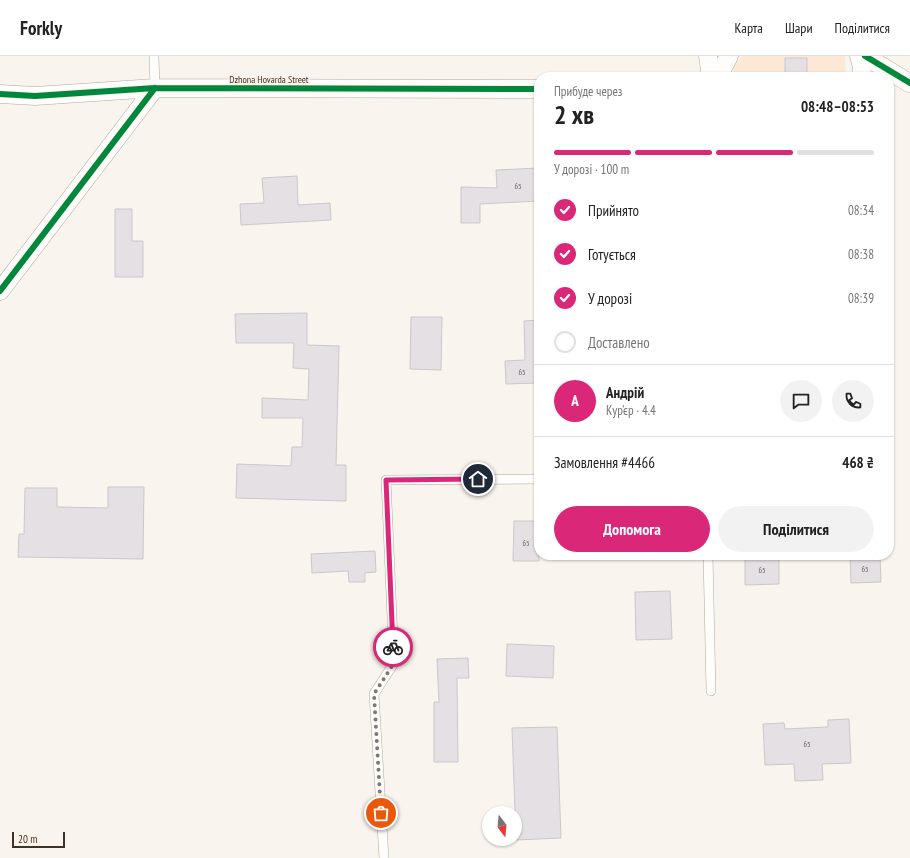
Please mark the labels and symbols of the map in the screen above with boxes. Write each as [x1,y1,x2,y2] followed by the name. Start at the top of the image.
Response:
[229,73,309,86] street label: Dzhona Hovarda Street
[514,181,522,191] house number: 65
[518,367,526,377] house number: 65
[461,462,495,496] pin
[522,538,530,548] house number: 65
[861,564,869,574] house number: 65
[758,565,766,575] house number: 65
[373,627,413,667] courier
[803,739,811,749] house number: 65
[364,796,398,830] pin
[482,806,522,846] north arrow
[12,830,65,849] scale bar

